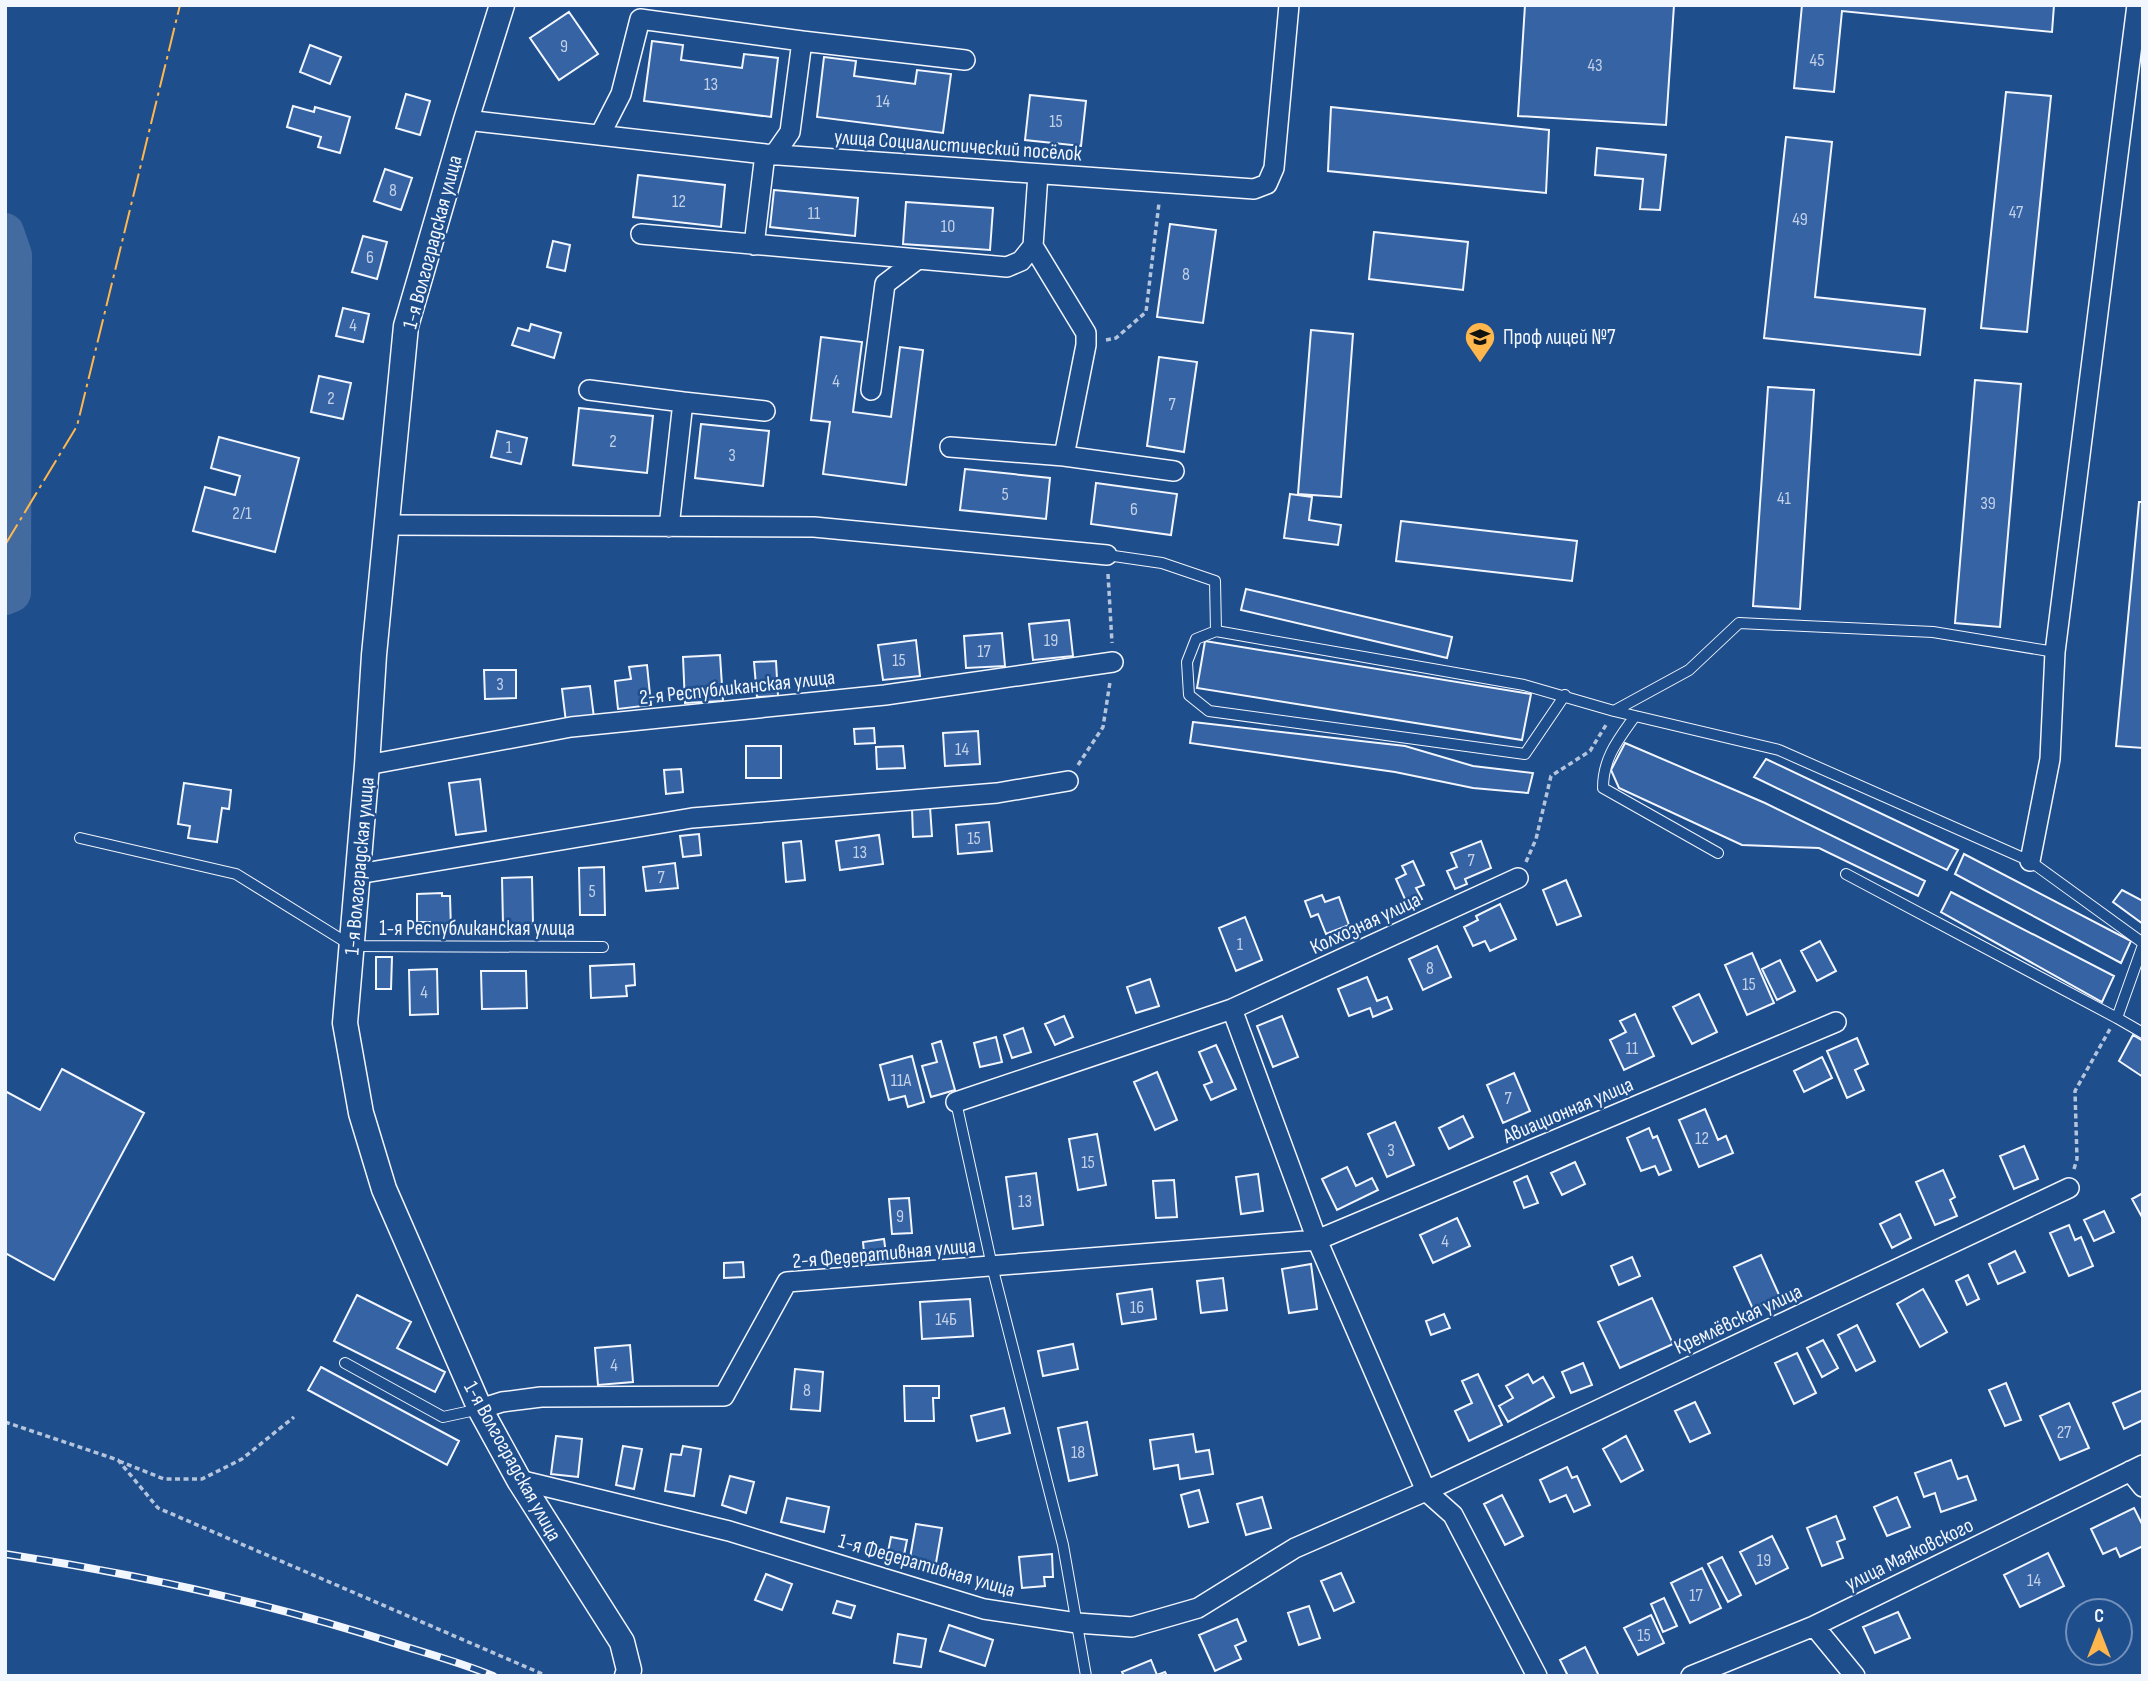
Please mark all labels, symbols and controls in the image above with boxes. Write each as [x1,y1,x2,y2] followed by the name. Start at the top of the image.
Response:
[560,36,568,57] house number: 9
[1810,50,1824,71] house number: 45
[1587,55,1603,76] house number: 43
[704,74,718,95] house number: 13
[876,91,890,112] house number: 14
[1049,111,1063,132] house number: 15
[833,124,1083,167] street label: улица Социалистический посёлок
[397,153,468,332] street label: 1-я Волгоградская улица
[389,180,397,201] house number: 8
[672,191,686,212] house number: 12
[2009,202,2024,223] house number: 47
[808,203,821,224] house number: 11
[1792,209,1808,230] house number: 49
[941,216,955,237] house number: 10
[366,247,374,268] house number: 6
[1182,264,1190,285] house number: 8
[349,315,357,336] house number: 4
[1463,320,1497,364] school or university icon: Проф лицей №7
[1503,325,1616,350] place label: Проф лицей №7
[832,371,840,392] house number: 4
[327,388,335,409] house number: 2
[1168,394,1176,415] house number: 7
[609,431,617,452] house number: 2
[506,437,513,458] house number: 1
[728,445,736,466] house number: 3
[1001,484,1009,505] house number: 5
[1777,488,1792,509] house number: 41
[1980,493,1996,514] house number: 39
[1130,499,1138,520] house number: 6
[232,503,252,524] house number: 2/1
[1044,630,1058,651] house number: 19
[977,641,992,662] house number: 17
[892,650,906,671] house number: 15
[638,665,836,710] street label: 2-я Республиканская улица
[496,674,504,695] house number: 3
[955,739,969,760] house number: 14
[339,776,380,956] street label: 1-я Волгоградская улица
[967,828,981,849] house number: 15
[853,842,867,863] house number: 13
[1467,850,1475,871] house number: 7
[657,867,665,888] house number: 7
[588,881,596,902] house number: 5
[1306,887,1424,960] street label: Колхозная улица
[379,916,575,941] street label: 1-я Республиканская улица
[1237,934,1244,955] house number: 1
[1426,958,1434,979] house number: 8
[1742,974,1756,995] house number: 15
[420,982,428,1003] house number: 4
[1626,1038,1639,1059] house number: 11
[891,1070,912,1091] house number: 11А
[1498,1072,1637,1149] street label: Авиационная улица
[1504,1088,1512,1109] house number: 7
[1695,1128,1709,1149] house number: 12
[1387,1140,1395,1161] house number: 3
[1081,1152,1095,1173] house number: 15
[1018,1191,1032,1212] house number: 13
[896,1206,904,1227] house number: 9
[1441,1231,1449,1252] house number: 4
[791,1233,977,1274] street label: 2-я Федеративная улица
[1670,1279,1806,1360] street label: Кремлёвская улица
[1130,1297,1144,1318] house number: 16
[935,1309,957,1330] house number: 14Б
[610,1355,618,1376] house number: 4
[458,1377,567,1545] street label: 1-я Волгоградская улица
[803,1380,811,1401] house number: 8
[2057,1422,2072,1443] house number: 27
[1071,1442,1085,1463] house number: 18
[1841,1513,1977,1596] street label: улица Маяковского
[836,1528,1018,1603] street label: 1-я Федеративная улица
[1757,1550,1771,1571] house number: 19
[2027,1570,2041,1591] house number: 14
[1689,1585,1704,1606] house number: 17
[2064,1597,2134,1667] north arrow
[2094,1605,2104,1628] text: С
[1637,1625,1651,1646] house number: 15

